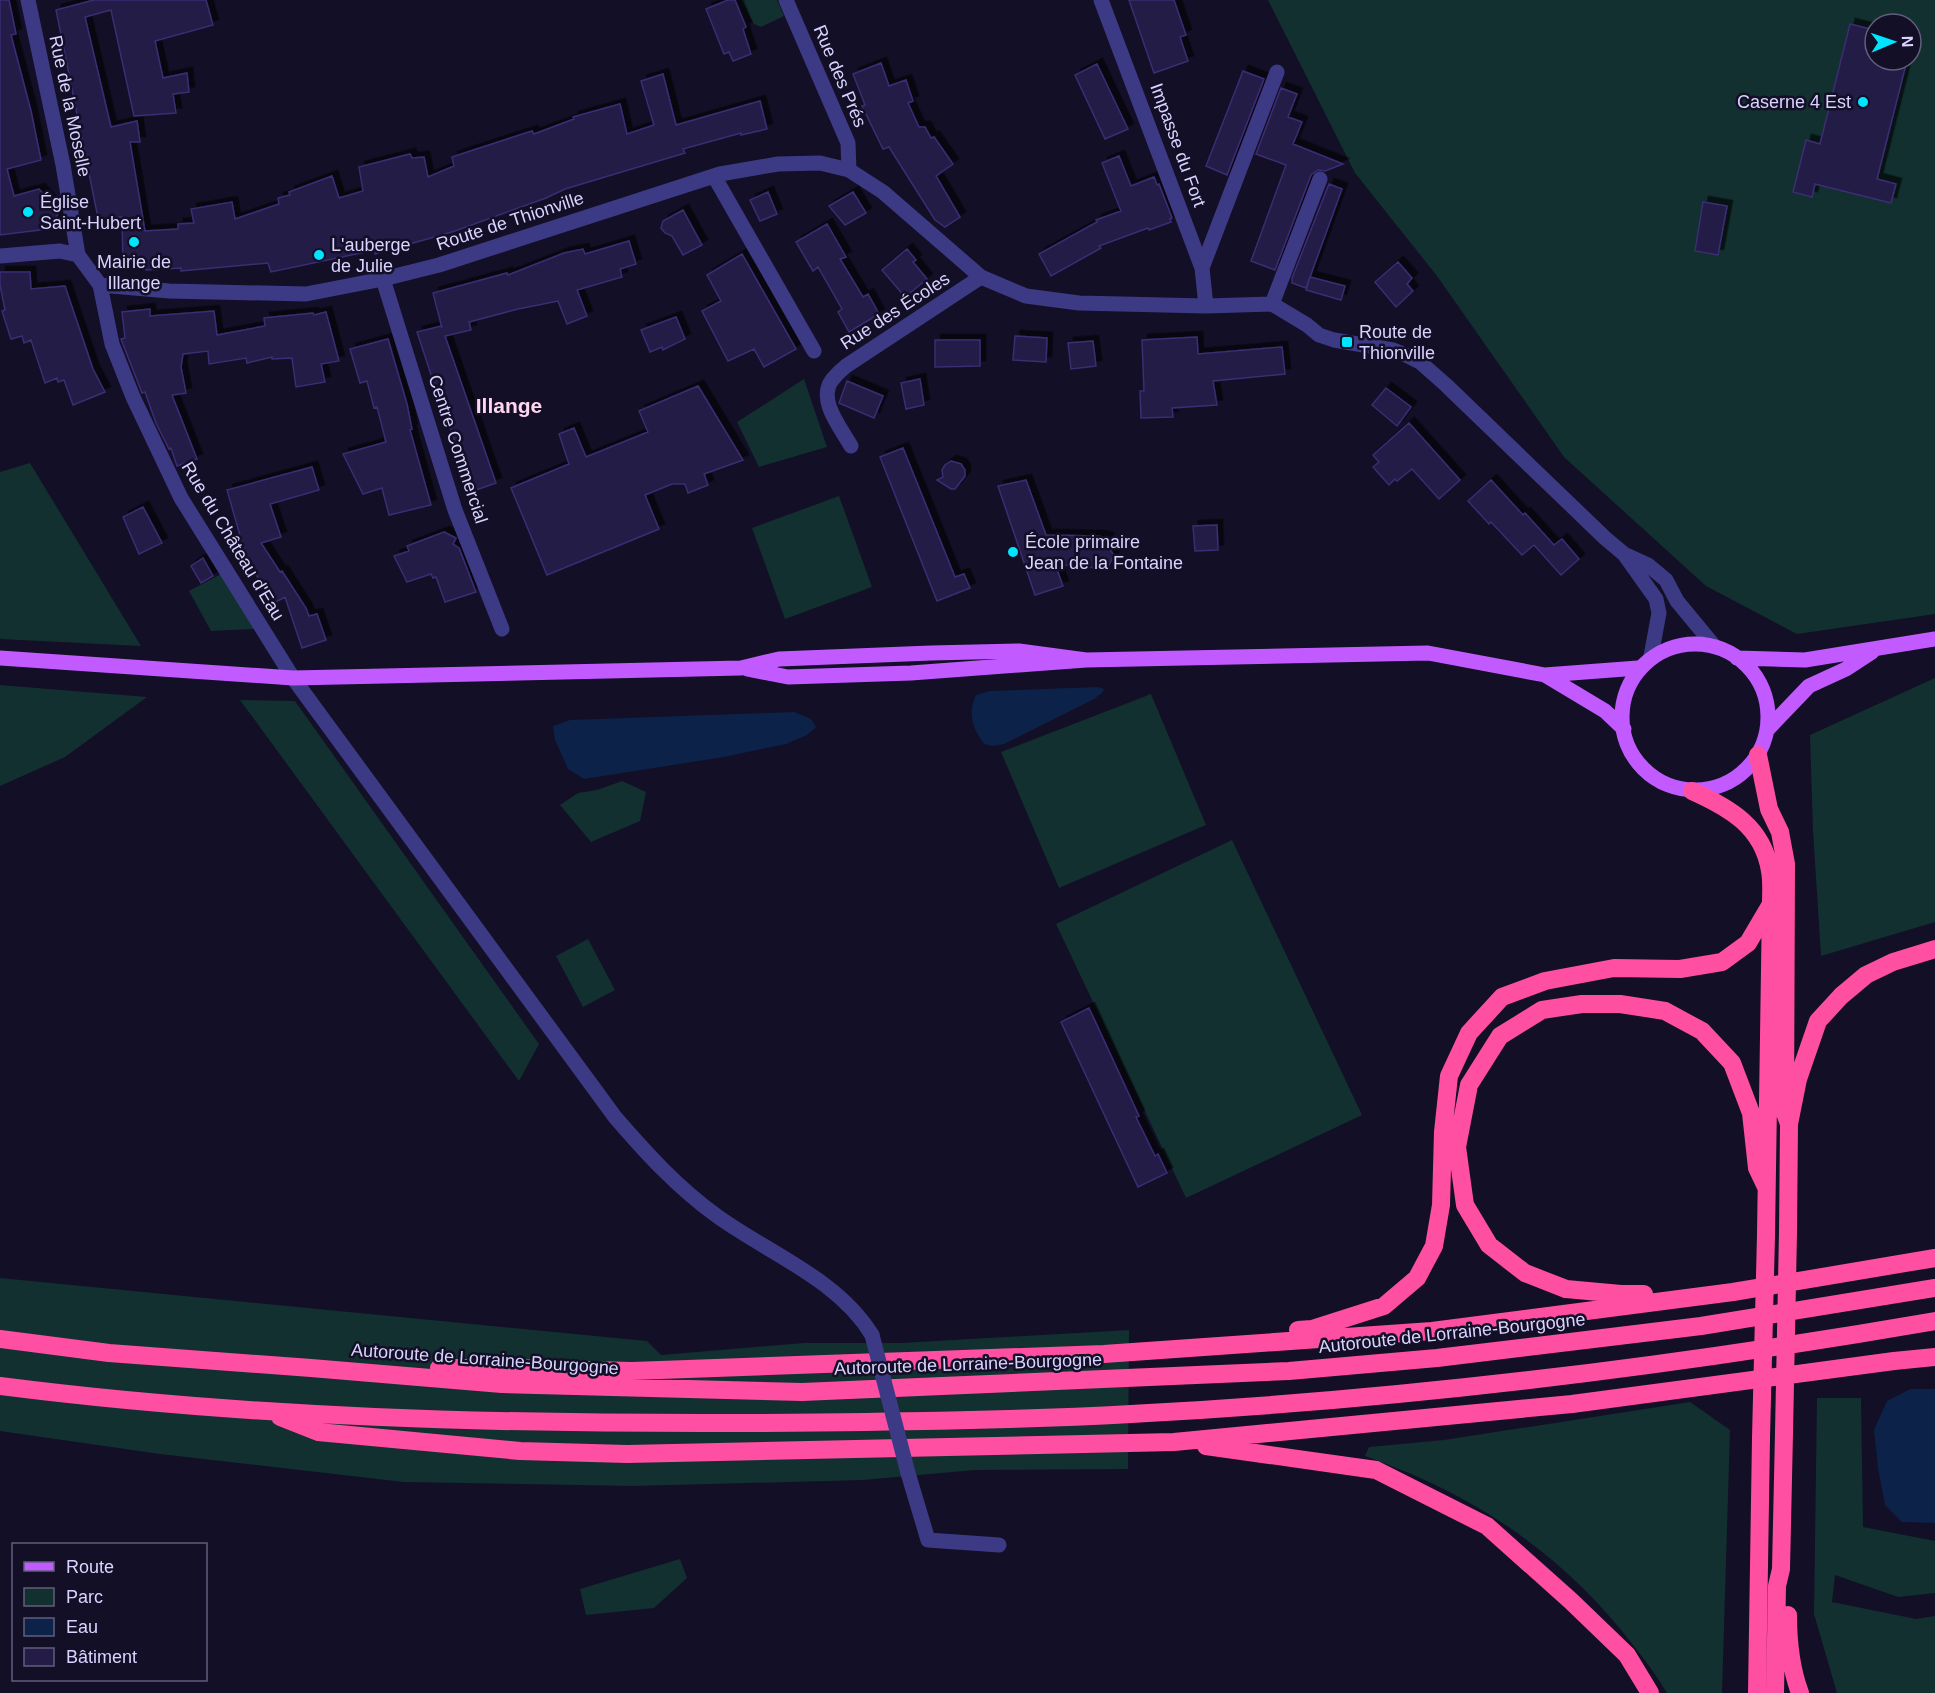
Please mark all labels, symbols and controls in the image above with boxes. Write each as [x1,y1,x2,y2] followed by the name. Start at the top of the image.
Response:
[1863,12,1923,72] north arrow
[809,22,871,130] street label: Rue des Prés
[45,33,95,179] street label: Rue de la Moselle
[1899,35,1916,48] text: N
[1146,80,1210,210] street label: Impasse du Fort
[1737,92,1851,112] place label: Caserne 4 Est
[1856,95,1870,109] marker: Caserne 4 Est
[434,188,586,254] street label: Route de Thionville
[40,192,141,233] place label: Église Saint-Hubert
[21,205,35,219] marker: Église Saint-Hubert
[127,235,141,249] marker: Mairie de Illange
[331,235,411,276] place label: L'auberge de Julie
[312,248,326,262] marker: L'auberge de Julie
[97,252,171,293] place label: Mairie de Illange
[837,268,953,354] street label: Rue des Écoles
[1359,322,1435,363] place label: Route de Thionville
[1340,335,1354,349] marker: Route de Thionville
[425,372,491,526] street label: Centre Commercial
[476,394,542,417] district label: Illange
[178,458,288,624] street label: Rue du Château d'Eau
[1025,532,1183,573] place label: École primaire Jean de la Fontaine
[1006,545,1020,559] marker: École primaire Jean de la Fontaine
[1318,1309,1586,1357] street label: Autoroute de Lorraine-Bourgogne
[351,1340,619,1378] street label: Autoroute de Lorraine-Bourgogne
[834,1349,1102,1379] street label: Autoroute de Lorraine-Bourgogne
[12,1543,207,1681] legend
[66,1557,114,1577] text: Route
[66,1587,103,1607] text: Parc
[66,1617,98,1637] text: Eau
[66,1647,137,1667] text: Bâtiment

